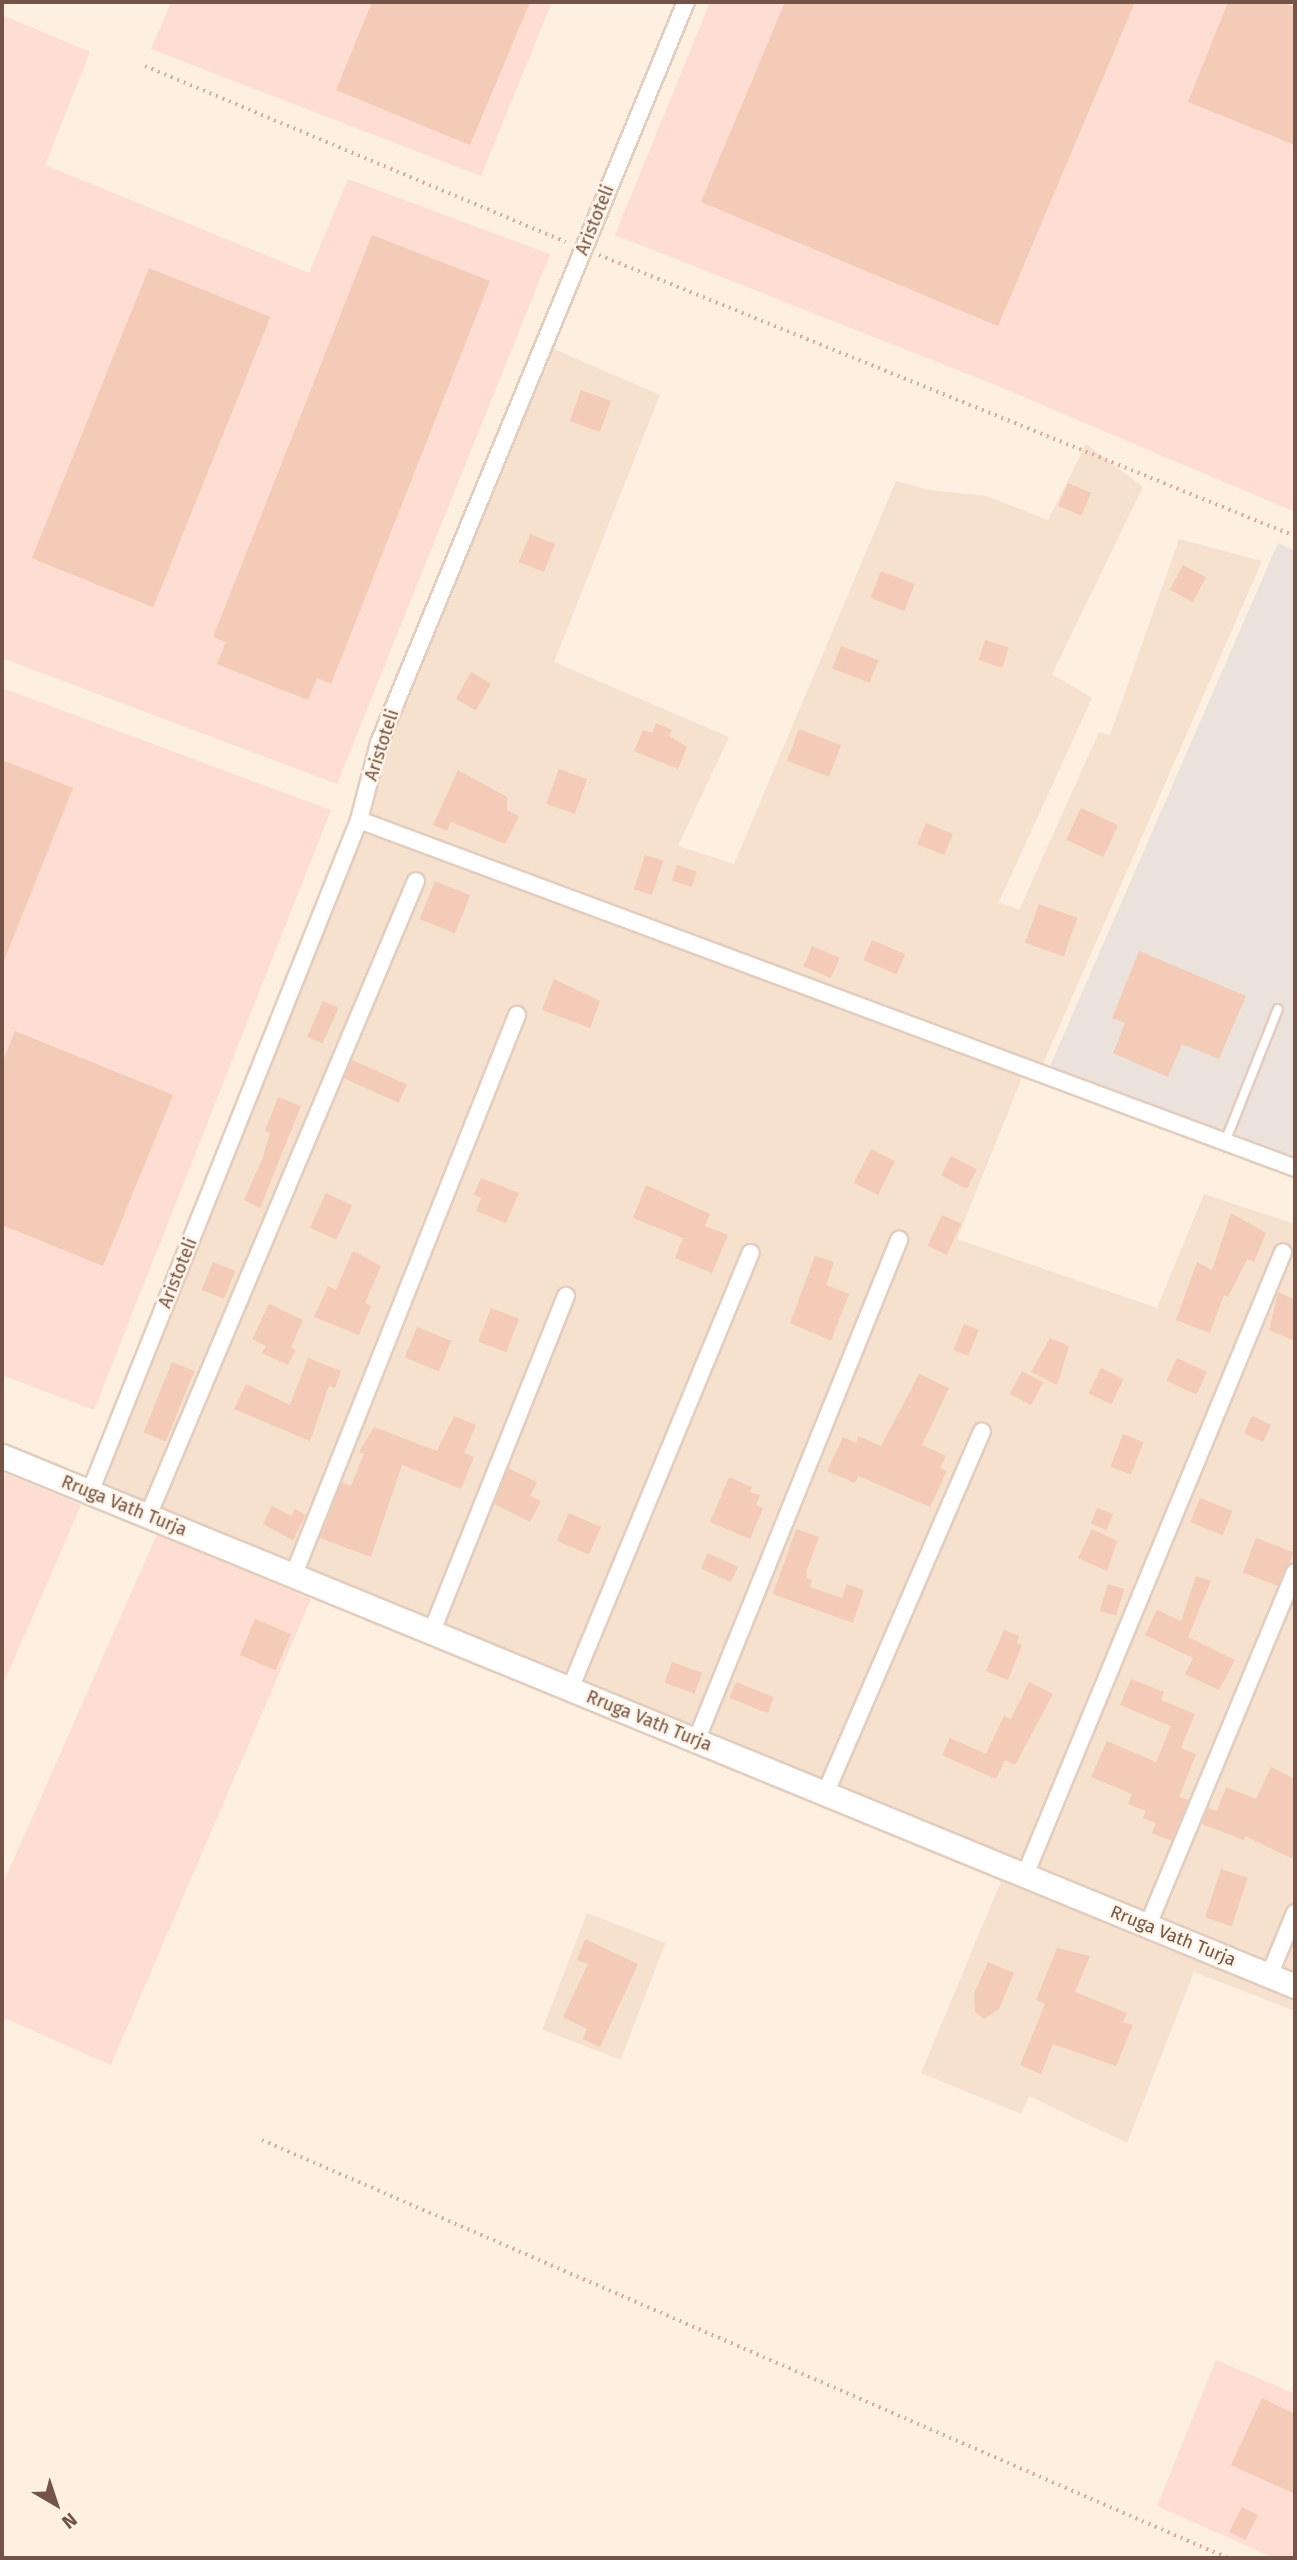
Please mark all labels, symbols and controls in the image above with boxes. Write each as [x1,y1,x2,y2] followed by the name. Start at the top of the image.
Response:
[571,182,619,258] street label: Aristoteli
[360,707,404,783] street label: Aristoteli
[154,1235,202,1311] street label: Aristoteli
[58,1471,190,1541] street label: Rruga Vath Turja
[583,1686,715,1756] street label: Rruga Vath Turja
[1107,1901,1239,1971] street label: Rruga Vath Turja
[21,2469,91,2539] north arrow
[57,2508,82,2534] text: N

